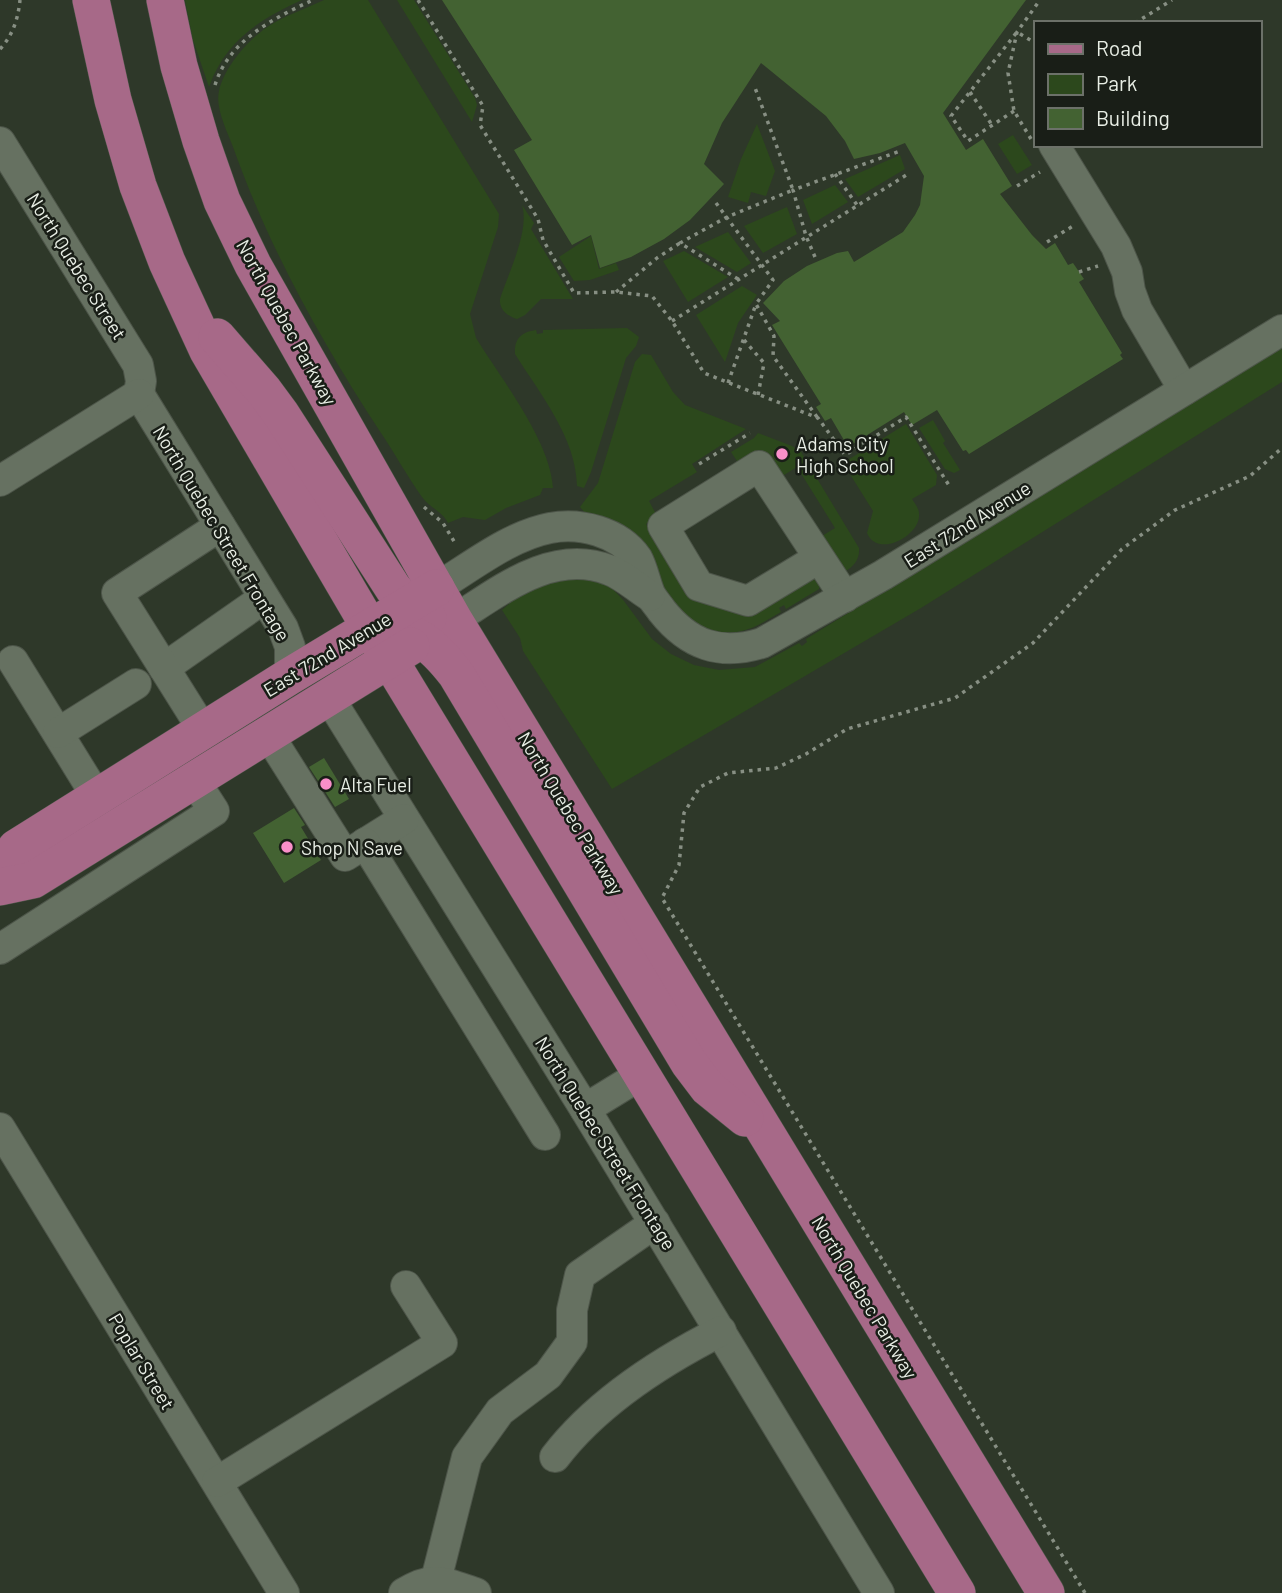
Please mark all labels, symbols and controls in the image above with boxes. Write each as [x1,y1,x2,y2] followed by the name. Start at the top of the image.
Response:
[1034,21,1261,147] legend
[1096,35,1142,60] text: Road
[1096,70,1137,95] text: Park
[1096,105,1170,130] text: Building
[23,188,131,344] street label: North Quebec Street
[232,235,342,409] street label: North Quebec Parkway
[148,421,296,645] street label: North Quebec Street Frontage
[796,432,894,477] place label: Adams City High School
[774,446,790,462] marker: Adams City High School
[899,476,1035,572] street label: East 72nd Avenue
[259,607,395,701] street label: East 72nd Avenue
[513,727,629,899] street label: North Quebec Parkway
[340,773,412,796] place label: Alta Fuel
[318,776,334,792] marker: Alta Fuel
[301,836,403,859] place label: Shop N Save
[279,839,295,855] marker: Shop N Save
[531,1032,681,1254] street label: North Quebec Street Frontage
[807,1211,923,1383] street label: North Quebec Parkway
[104,1309,180,1413] street label: Poplar Street

